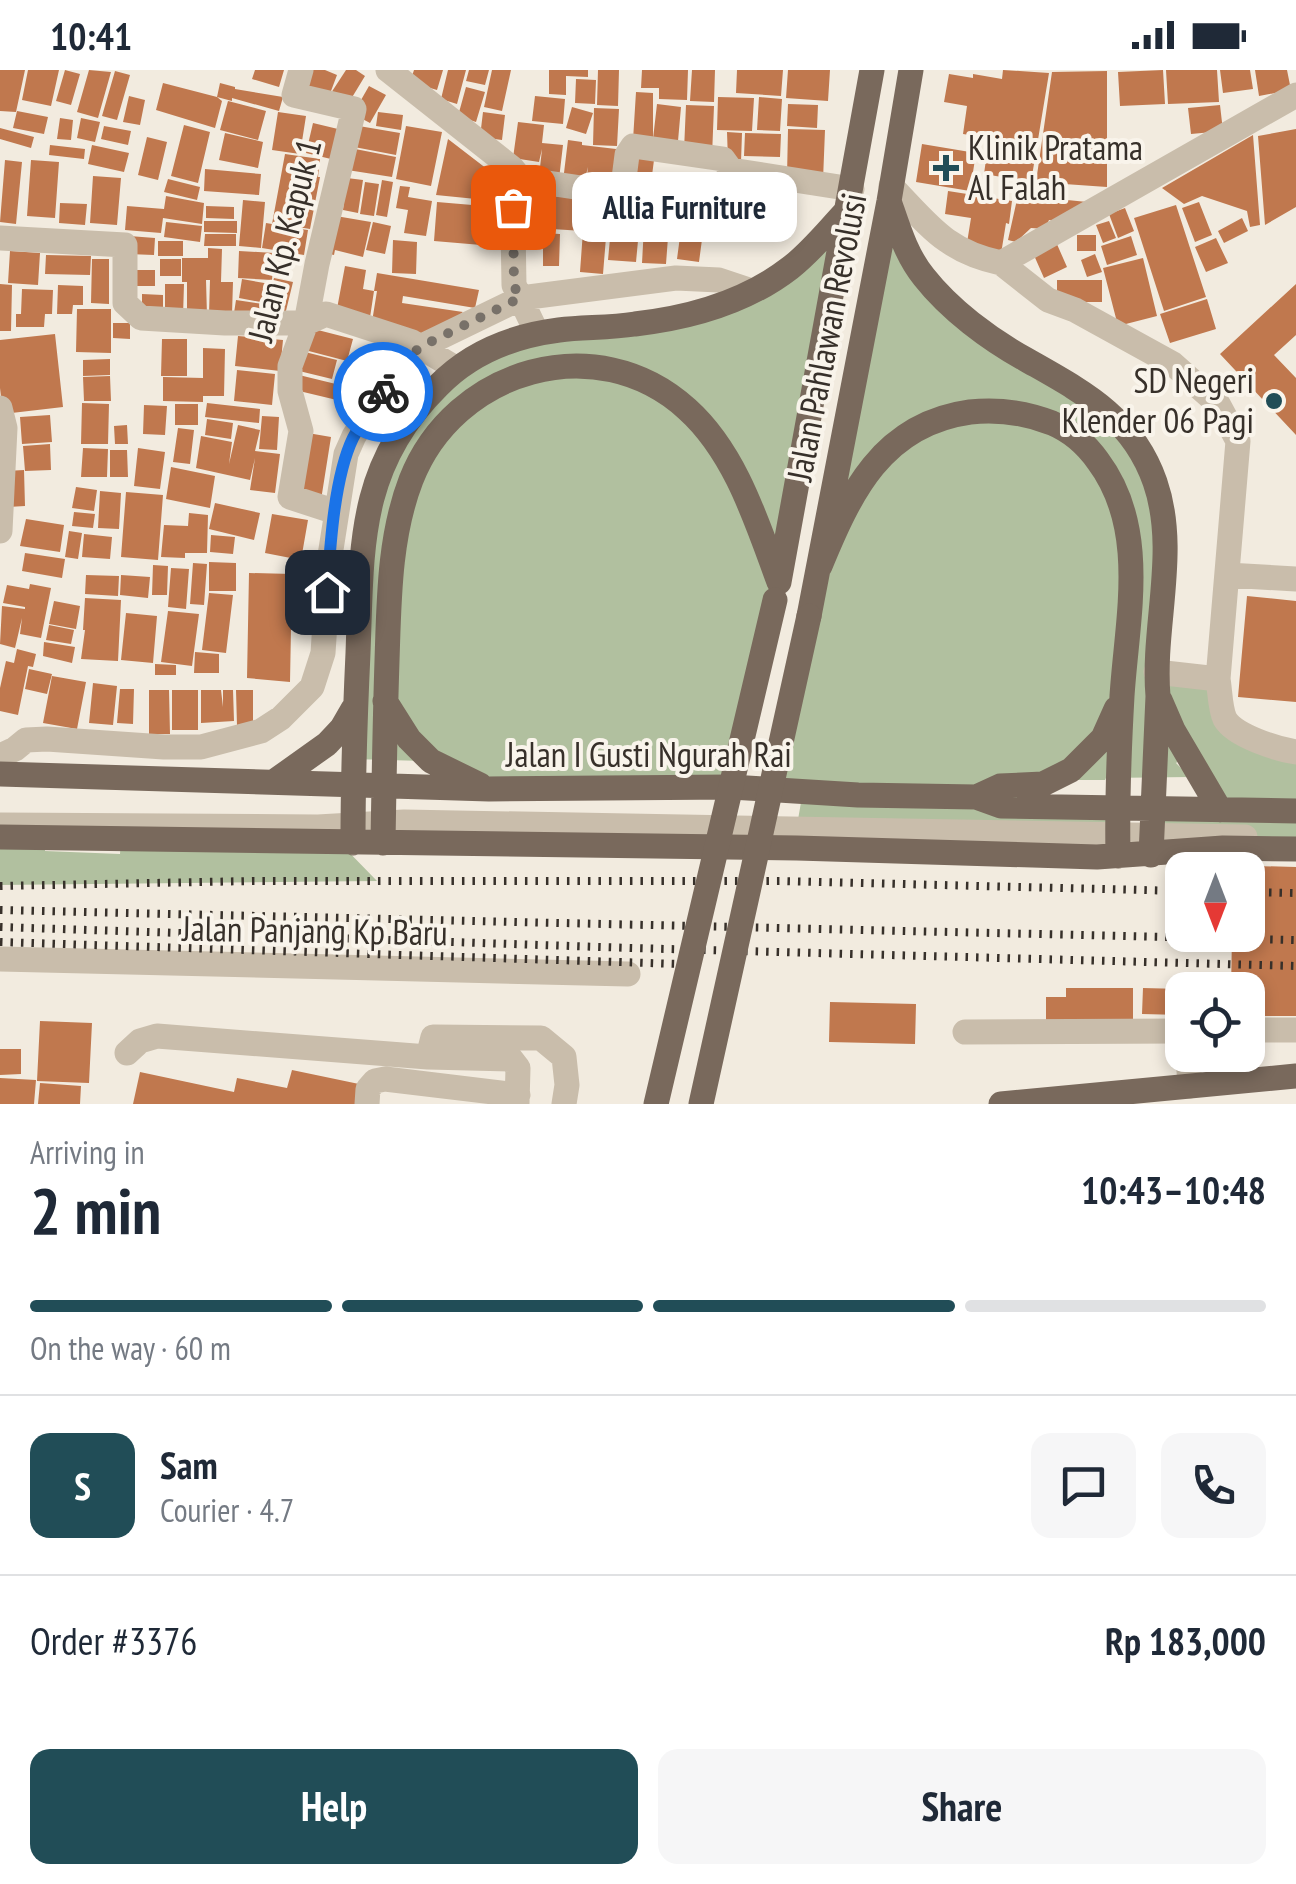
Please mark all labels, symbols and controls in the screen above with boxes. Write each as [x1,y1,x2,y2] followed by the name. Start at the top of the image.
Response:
[50,11,132,60] text: 10:41
[968,124,1143,210] place label: Klinik Pratama Al Falah
[236,134,331,347] street label: Jalan Kp. Kapuk 1
[933,155,959,181] marker: Klinik Pratama Al Falah
[471,165,556,250] pin
[573,172,798,242] callout: Allia Furniture
[486,180,541,235] icon: bag
[603,186,766,228] text: Allia Furniture
[775,189,876,485] street label: Jalan Pahlawan Revolusi
[333,342,433,442] courier
[1062,357,1254,443] place label: SD Negeri Klender 06 Pagi
[356,365,411,420] icon: bike
[1263,390,1285,412] marker: SD Negeri Klender 06 Pagi
[285,550,370,635] pin
[300,565,355,620] icon: home
[505,731,792,777] street label: Jalan I Gusti Ngurah Rai
[1165,852,1265,952] north arrow
[1165,852,1265,1072] map controls
[181,905,448,955] street label: Jalan Panjang Kp Baru
[1165,972,1265,1072] button: locate
[30,1131,145,1173] text: Arriving in
[1081,1165,1266,1214] text: 10:43–10:48
[30,1168,161,1252] text: 2 min
[30,1327,231,1369] text: On the way · 60 m
[1031,1433,1136,1538] button: chat
[1161,1433,1266,1538] button: phone
[160,1440,218,1489] text: Sam
[74,1461,91,1510] text: S
[160,1489,294,1531] text: Courier · 4.7
[30,1616,197,1665] text: Order #3376
[1105,1616,1266,1665] text: Rp 183,000
[30,1749,638,1864] button: Help
[658,1749,1266,1864] button: Share

